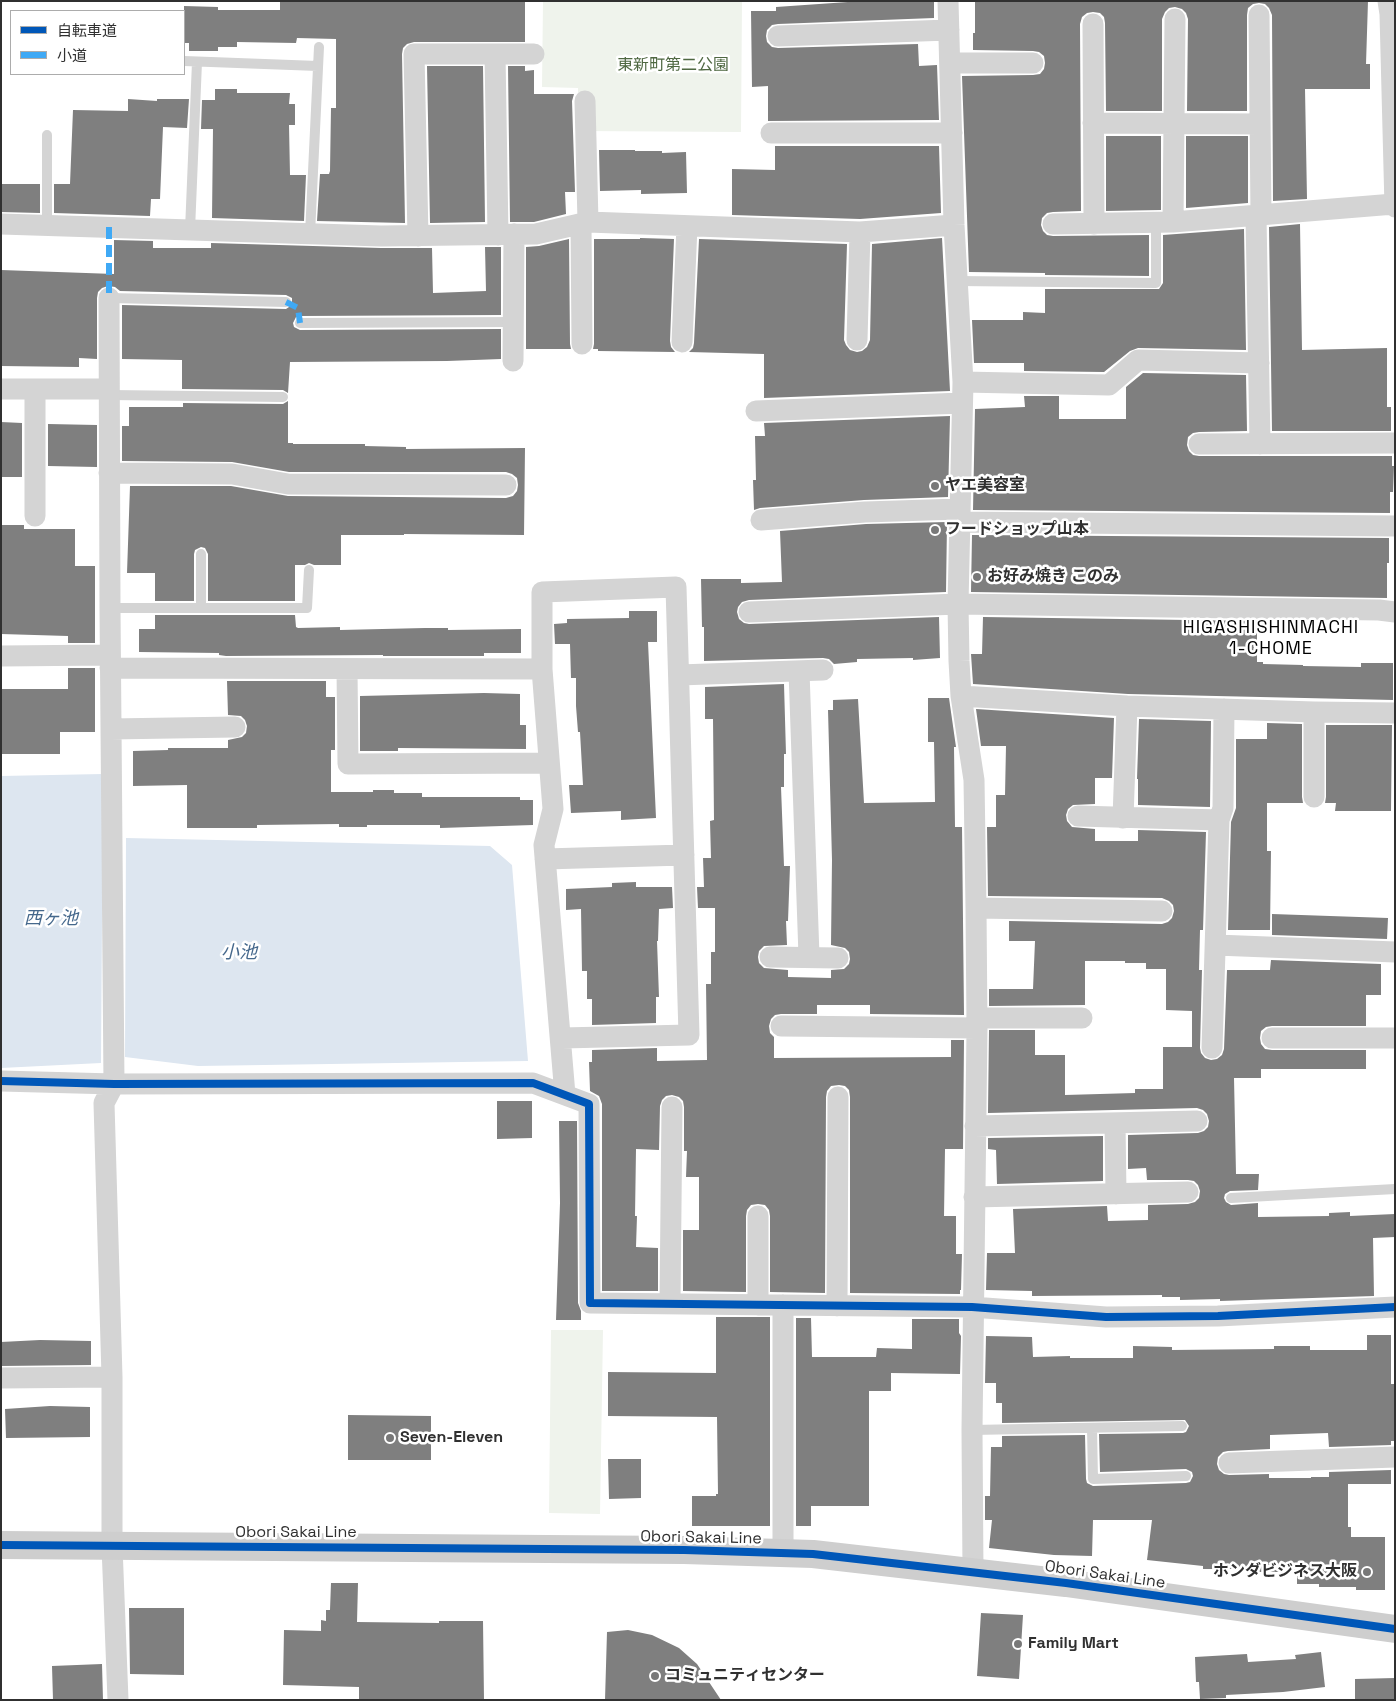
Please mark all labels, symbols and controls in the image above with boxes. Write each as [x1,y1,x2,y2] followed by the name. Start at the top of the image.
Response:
[10,10,185,75] legend
[57,21,117,40] text: 自転車道
[57,46,87,65] text: 小道
[617,56,729,76] park label: 東新町第二公園
[945,476,1025,496] place label: ヤエ美容室
[929,480,941,492] marker: ヤエ美容室
[945,520,1089,540] place label: フードショップ山本
[929,524,941,536] marker: フードショップ山本
[987,567,1119,587] place label: お好み焼き このみ
[971,571,983,583] marker: お好み焼き このみ
[1181,617,1361,660] district label: HIGASHISHINMACHI 1-CHOME
[24,908,78,930] water label: 西ヶ池
[221,942,257,964] water label: 小池
[400,1428,503,1448] place label: Seven-Eleven
[384,1432,396,1444] marker: Seven-Eleven
[235,1523,357,1543] street label: Obori Sakai Line
[640,1527,762,1549] street label: Obori Sakai Line
[1043,1557,1167,1593] street label: Obori Sakai Line
[1213,1562,1357,1582] place label: ホンダビジネス大阪
[1361,1566,1373,1578] marker: ホンダビジネス大阪
[1028,1634,1119,1654] place label: Family Mart
[1012,1638,1024,1650] marker: Family Mart
[665,1666,825,1686] place label: コミュニティセンター
[649,1670,661,1682] marker: コミュニティセンター

